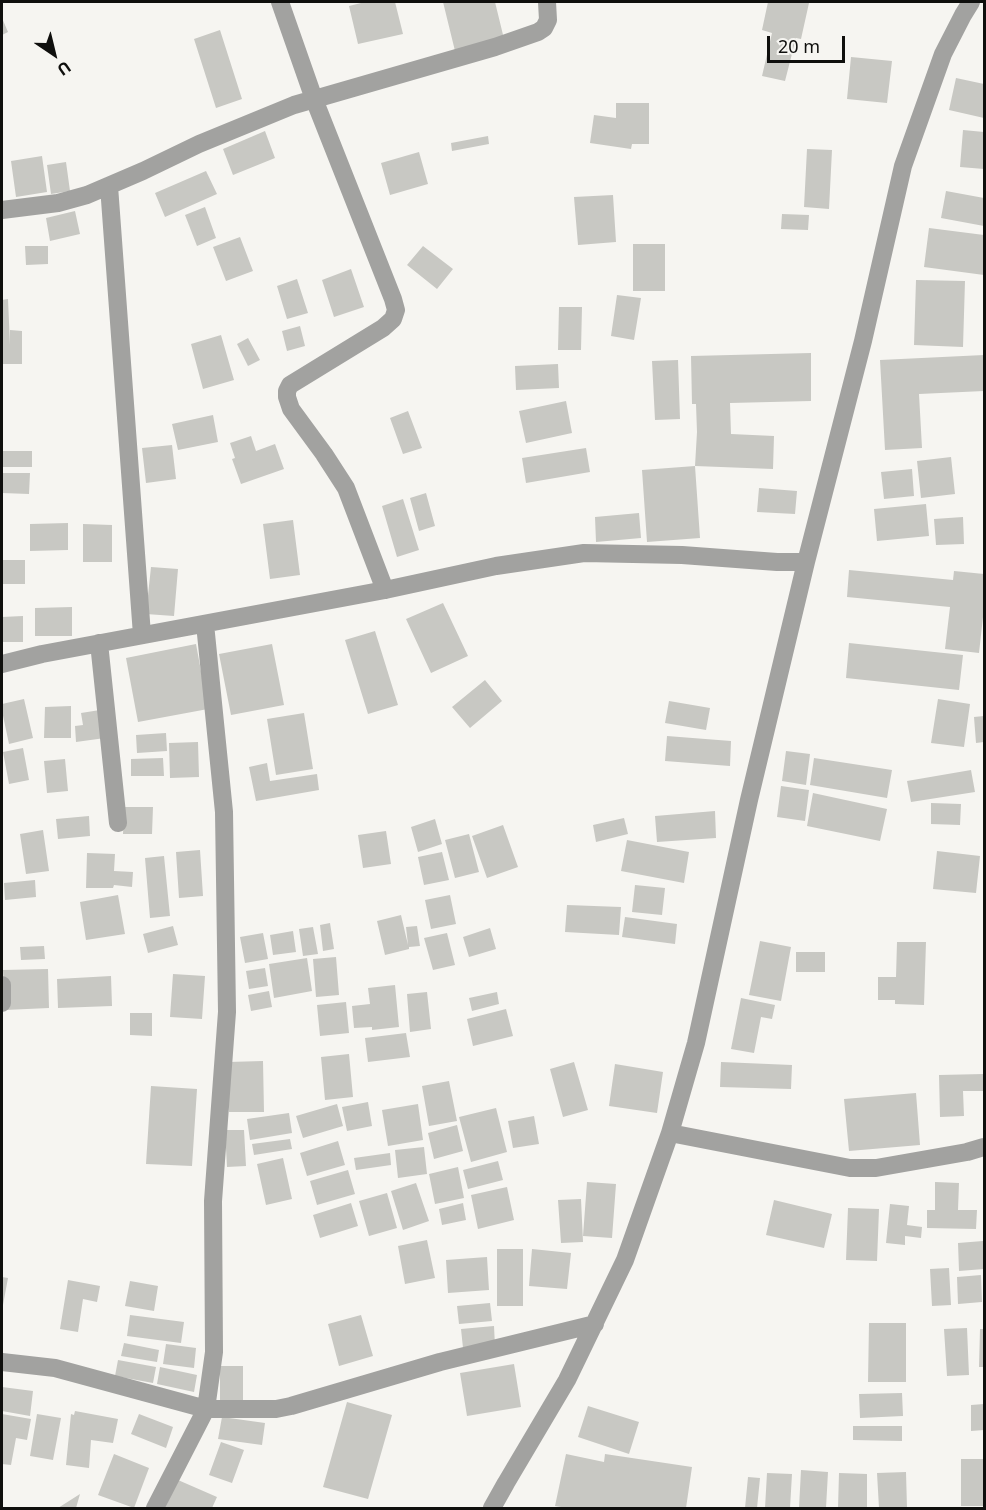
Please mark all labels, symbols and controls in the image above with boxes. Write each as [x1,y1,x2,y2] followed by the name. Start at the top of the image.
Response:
[24,24,84,84] north arrow
[770,24,848,62] scale bar
[778,34,820,58] text: 20 m
[53,56,76,81] text: U

